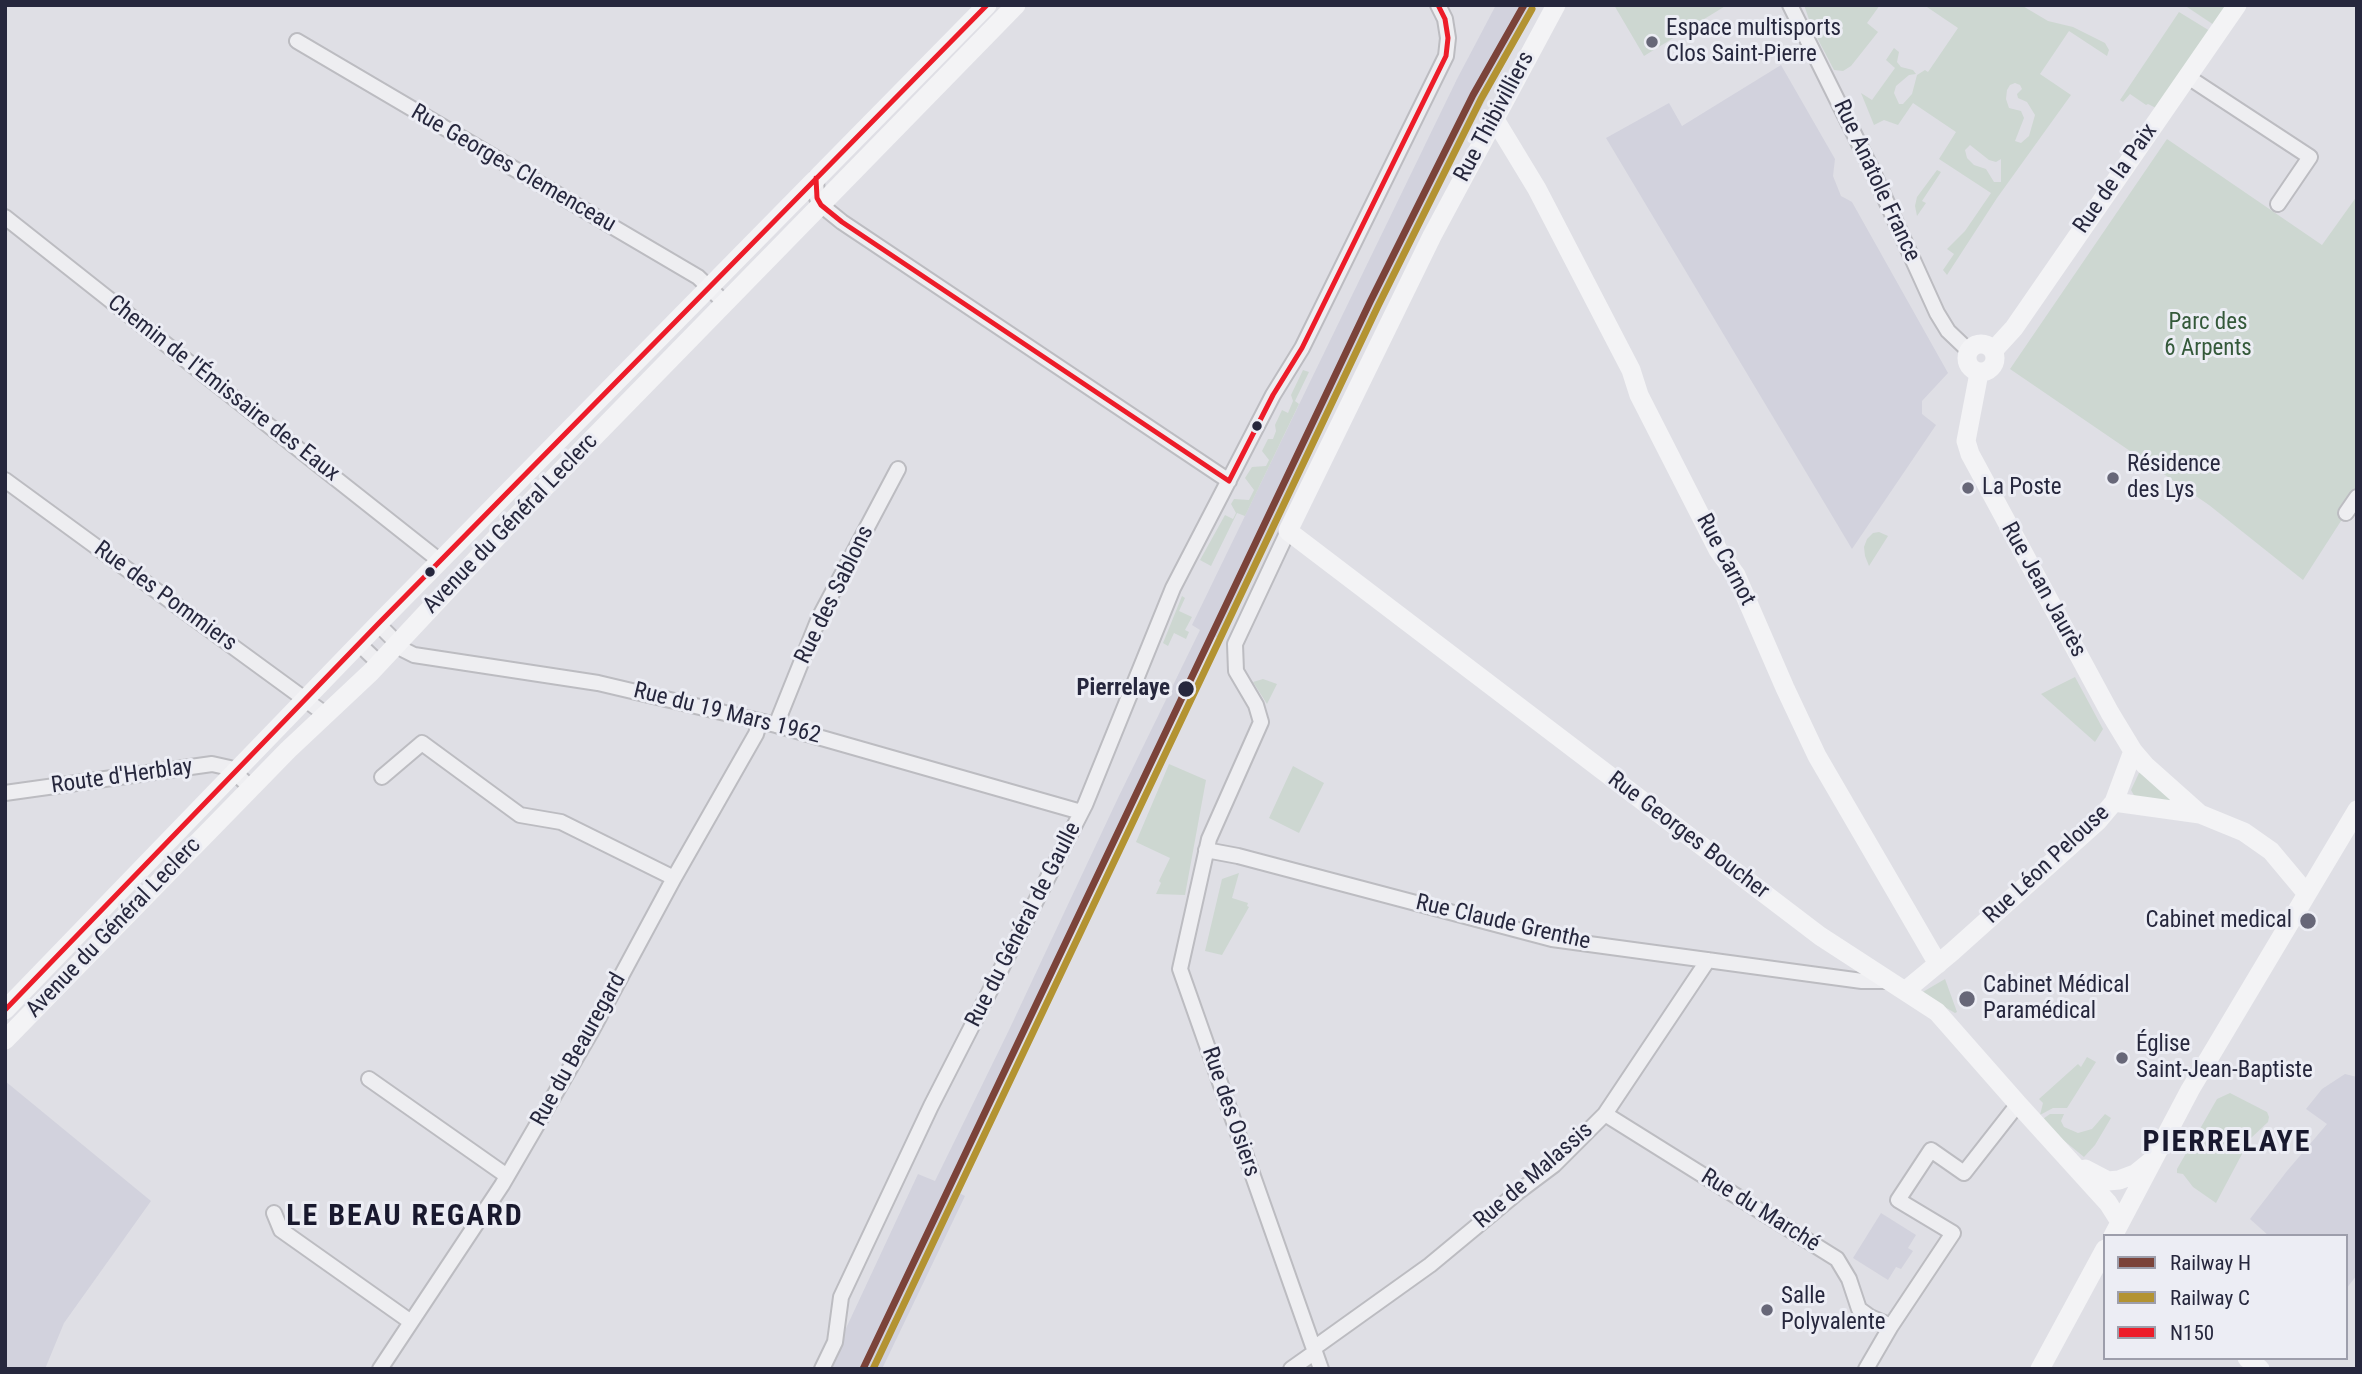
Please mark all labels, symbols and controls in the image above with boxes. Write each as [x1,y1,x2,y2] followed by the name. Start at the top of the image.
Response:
[1666,15,1841,69] place label: Espace multisports Clos Saint-Pierre
[1644,34,1660,50] marker: Espace multisports Clos Saint-Pierre
[1449,47,1541,187] street label: Rue Thibivilliers
[1826,96,1926,266] street label: Rue Anatole France
[406,99,620,239] street label: Rue Georges Clemenceau
[2068,119,2164,239] street label: Rue de la Paix
[102,290,344,488] street label: Chemin de l'Émissaire des Eaux
[2164,309,2252,363] park label: Parc des 6 Arpents
[1250,419,1264,433] unlabelled marker
[418,428,604,620] street label: Avenue du Général Leclerc
[2127,451,2220,505] place label: Résidence des Lys
[2105,470,2121,486] marker: Résidence des Lys
[1982,474,2061,502] place label: La Poste
[1960,480,1976,496] marker: La Poste
[1689,509,1761,611] street label: Rue Carnot
[1995,518,2091,662] street label: Rue Jean Jaurès
[790,522,880,668] street label: Rue des Sablons
[88,536,242,658] street label: Rue des Pommiers
[423,565,437,579] unlabelled marker
[1077,675,1170,703] place label: Pierrelaye
[631,677,823,751] street label: Rue du 19 Mars 1962
[1176,679,1196,699] marker: Pierrelaye
[50,753,194,801] street label: Route d'Herblay
[1602,766,1774,906] street label: Rue Georges Boucher
[1978,800,2116,930] street label: Rue Léon Pelouse
[960,818,1088,1032] street label: Rue du Général de Gaulle
[21,832,207,1024] street label: Avenue du Général Leclerc
[1413,889,1593,957] street label: Rue Claude Grenthe
[2146,907,2292,935] place label: Cabinet medical
[2298,911,2318,931] marker: Cabinet medical
[526,969,632,1131] street label: Rue du Beauregard
[1983,972,2129,1026] place label: Cabinet Médical Paramédical
[1957,989,1977,1009] marker: Cabinet Médical Paramédical
[2136,1031,2313,1085] place label: Église Saint-Jean-Baptiste
[1195,1044,1265,1180] street label: Rue des Osiers
[2114,1050,2130,1066] marker: Église Saint-Jean-Baptiste
[1469,1117,1599,1235] street label: Rue de Malassis
[2144,1125,2310,1161] district label: PIERRELAYE
[1695,1164,1825,1258] street label: Rue du Marché
[288,1199,522,1235] district label: LE BEAU REGARD
[2103,1234,2348,1360] legend
[2170,1251,2251,1275] text: Railway H
[1781,1283,1885,1337] place label: Salle Polyvalente
[2170,1286,2250,1310] text: Railway C
[1759,1302,1775,1318] marker: Salle Polyvalente
[2170,1321,2214,1345] text: N150

